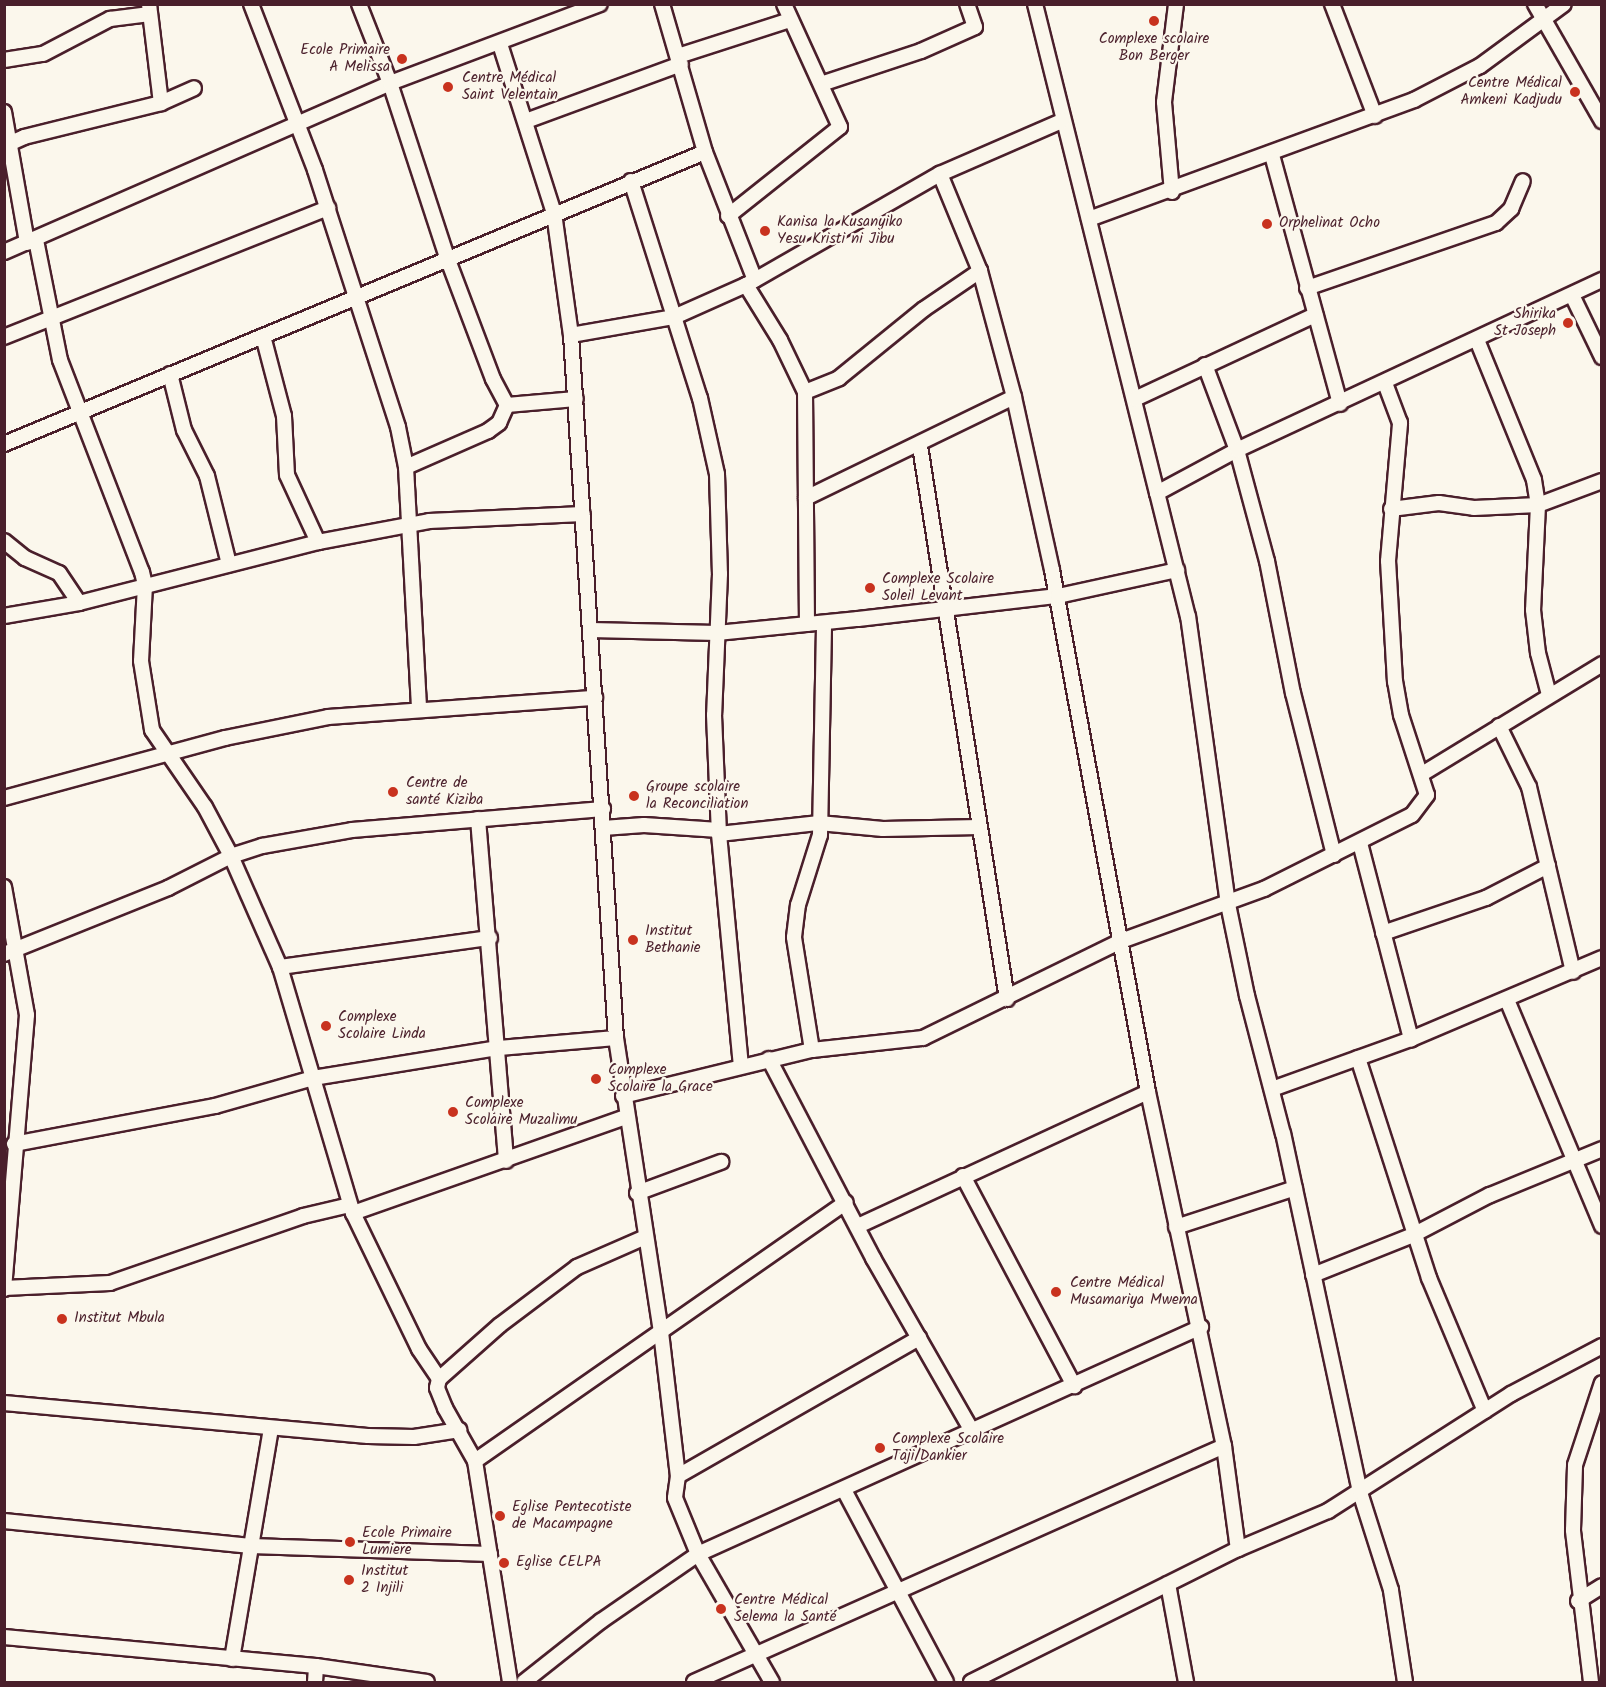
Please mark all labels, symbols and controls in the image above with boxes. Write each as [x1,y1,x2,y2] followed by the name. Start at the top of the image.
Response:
[1147,14,1161,28] marker: Complexe scolaire Bon Berger
[1099,30,1209,65] place label: Complexe scolaire Bon Berger
[300,41,390,76] place label: Ecole Primaire A Melissa
[395,52,409,66] marker: Ecole Primaire A Melissa
[462,69,558,104] place label: Centre Médical Saint Velentain
[1460,74,1562,109] place label: Centre Médical Amkeni Kadjudu
[439,78,457,96] marker: Centre Médical Saint Velentain
[1566,83,1584,101] marker: Centre Médical Amkeni Kadjudu
[777,213,903,248] place label: Kanisa la Kusanyiko Yesu Kristi ni Jibu
[1279,215,1380,233] place label: Orphelinat Ocho
[1260,217,1274,231] marker: Orphelinat Ocho
[758,224,772,238] marker: Kanisa la Kusanyiko Yesu Kristi ni Jibu
[1494,305,1556,340] place label: Shirika St Joseph
[1561,316,1575,330] marker: Shirika St Joseph
[882,570,994,605] place label: Complexe Scolaire Soleil Levant
[863,581,877,595] marker: Complexe Scolaire Soleil Levant
[406,774,483,809] place label: Centre de santé Kiziba
[646,778,748,813] place label: Groupe scolaire la Reconciliation
[384,783,402,801] marker: Centre de santé Kiziba
[627,789,641,803] marker: Groupe scolaire la Reconciliation
[645,922,700,957] place label: Institut Bethanie
[626,933,640,947] marker: Institut Bethanie
[338,1008,426,1043] place label: Complexe Scolaire Linda
[319,1019,333,1033] marker: Complexe Scolaire Linda
[608,1061,713,1096] place label: Complexe Scolaire la Grace
[589,1072,603,1086] marker: Complexe Scolaire la Grace
[465,1094,578,1129] place label: Complexe Scolaire Muzalimu
[446,1105,460,1119] marker: Complexe Scolaire Muzalimu
[1070,1274,1198,1309] place label: Centre Médical Musamariya Mwema
[1047,1283,1065,1301] marker: Centre Médical Musamariya Mwema
[74,1310,165,1328] place label: Institut Mbula
[55,1312,69,1326] marker: Institut Mbula
[892,1430,1004,1465] place label: Complexe Scolaire Taji/Dankier
[873,1441,887,1455] marker: Complexe Scolaire Taji/Dankier
[512,1498,632,1533] place label: Eglise Pentecotiste de Macampagne
[493,1509,507,1523] marker: Eglise Pentecotiste de Macampagne
[362,1524,452,1559] place label: Ecole Primaire Lumiere
[343,1535,357,1549] marker: Ecole Primaire Lumiere
[516,1554,602,1572] place label: Eglise CELPA
[497,1556,511,1570] marker: Eglise CELPA
[361,1562,408,1597] place label: Institut 2 Injili
[342,1573,356,1587] marker: Institut 2 Injili
[734,1591,836,1626] place label: Centre Médical Selema la Santé
[712,1600,730,1618] marker: Centre Médical Selema la Santé

